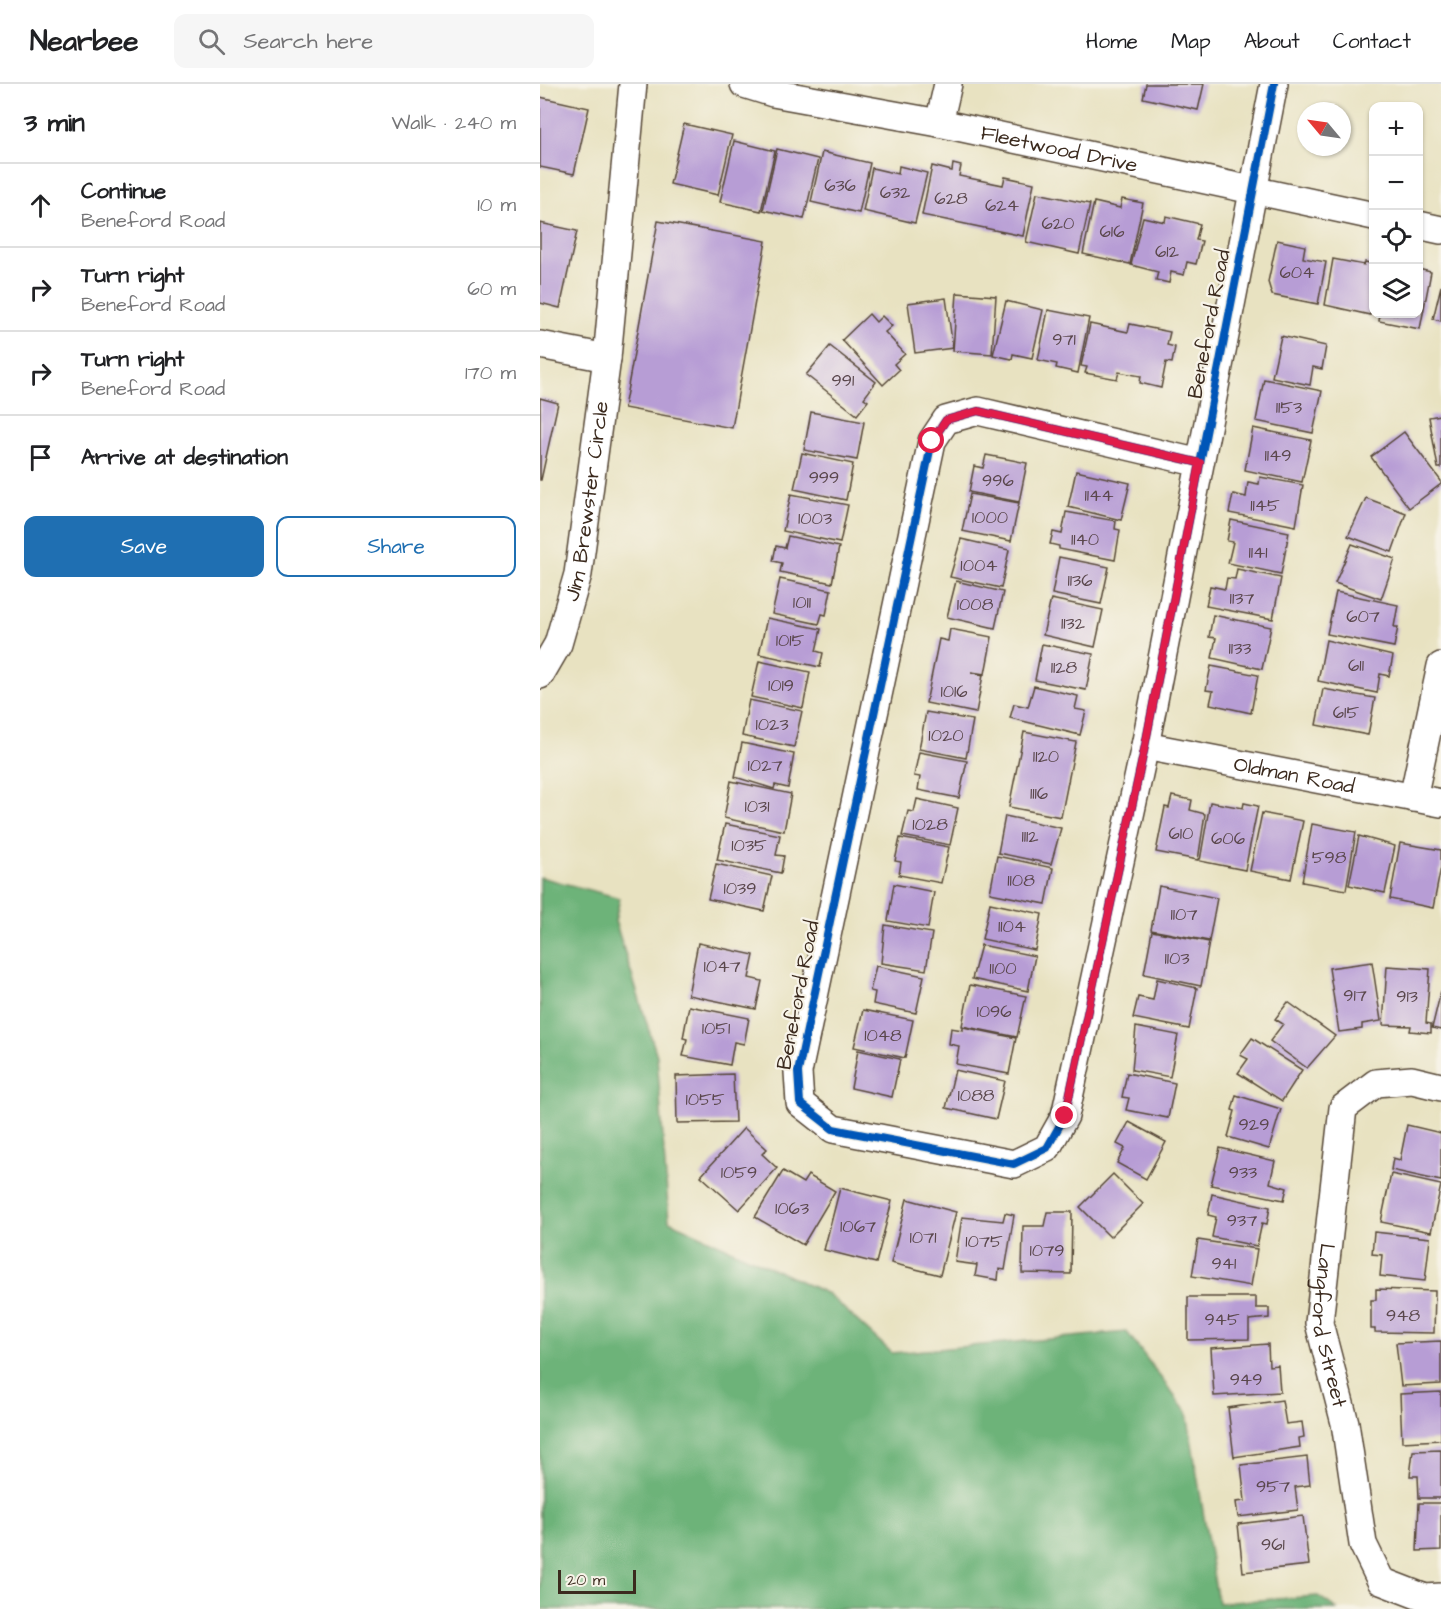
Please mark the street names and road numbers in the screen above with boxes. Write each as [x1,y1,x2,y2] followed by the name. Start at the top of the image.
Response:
[978,118,1140,180] street label: Fleetwood Drive
[1180,247,1238,401] street label: Beneford Road
[556,399,616,605] street label: Jim Brewster Circle
[1231,749,1357,801] street label: Oldman Road
[769,918,827,1072] street label: Beneford Road
[1304,1242,1355,1411] street label: Langford Street

